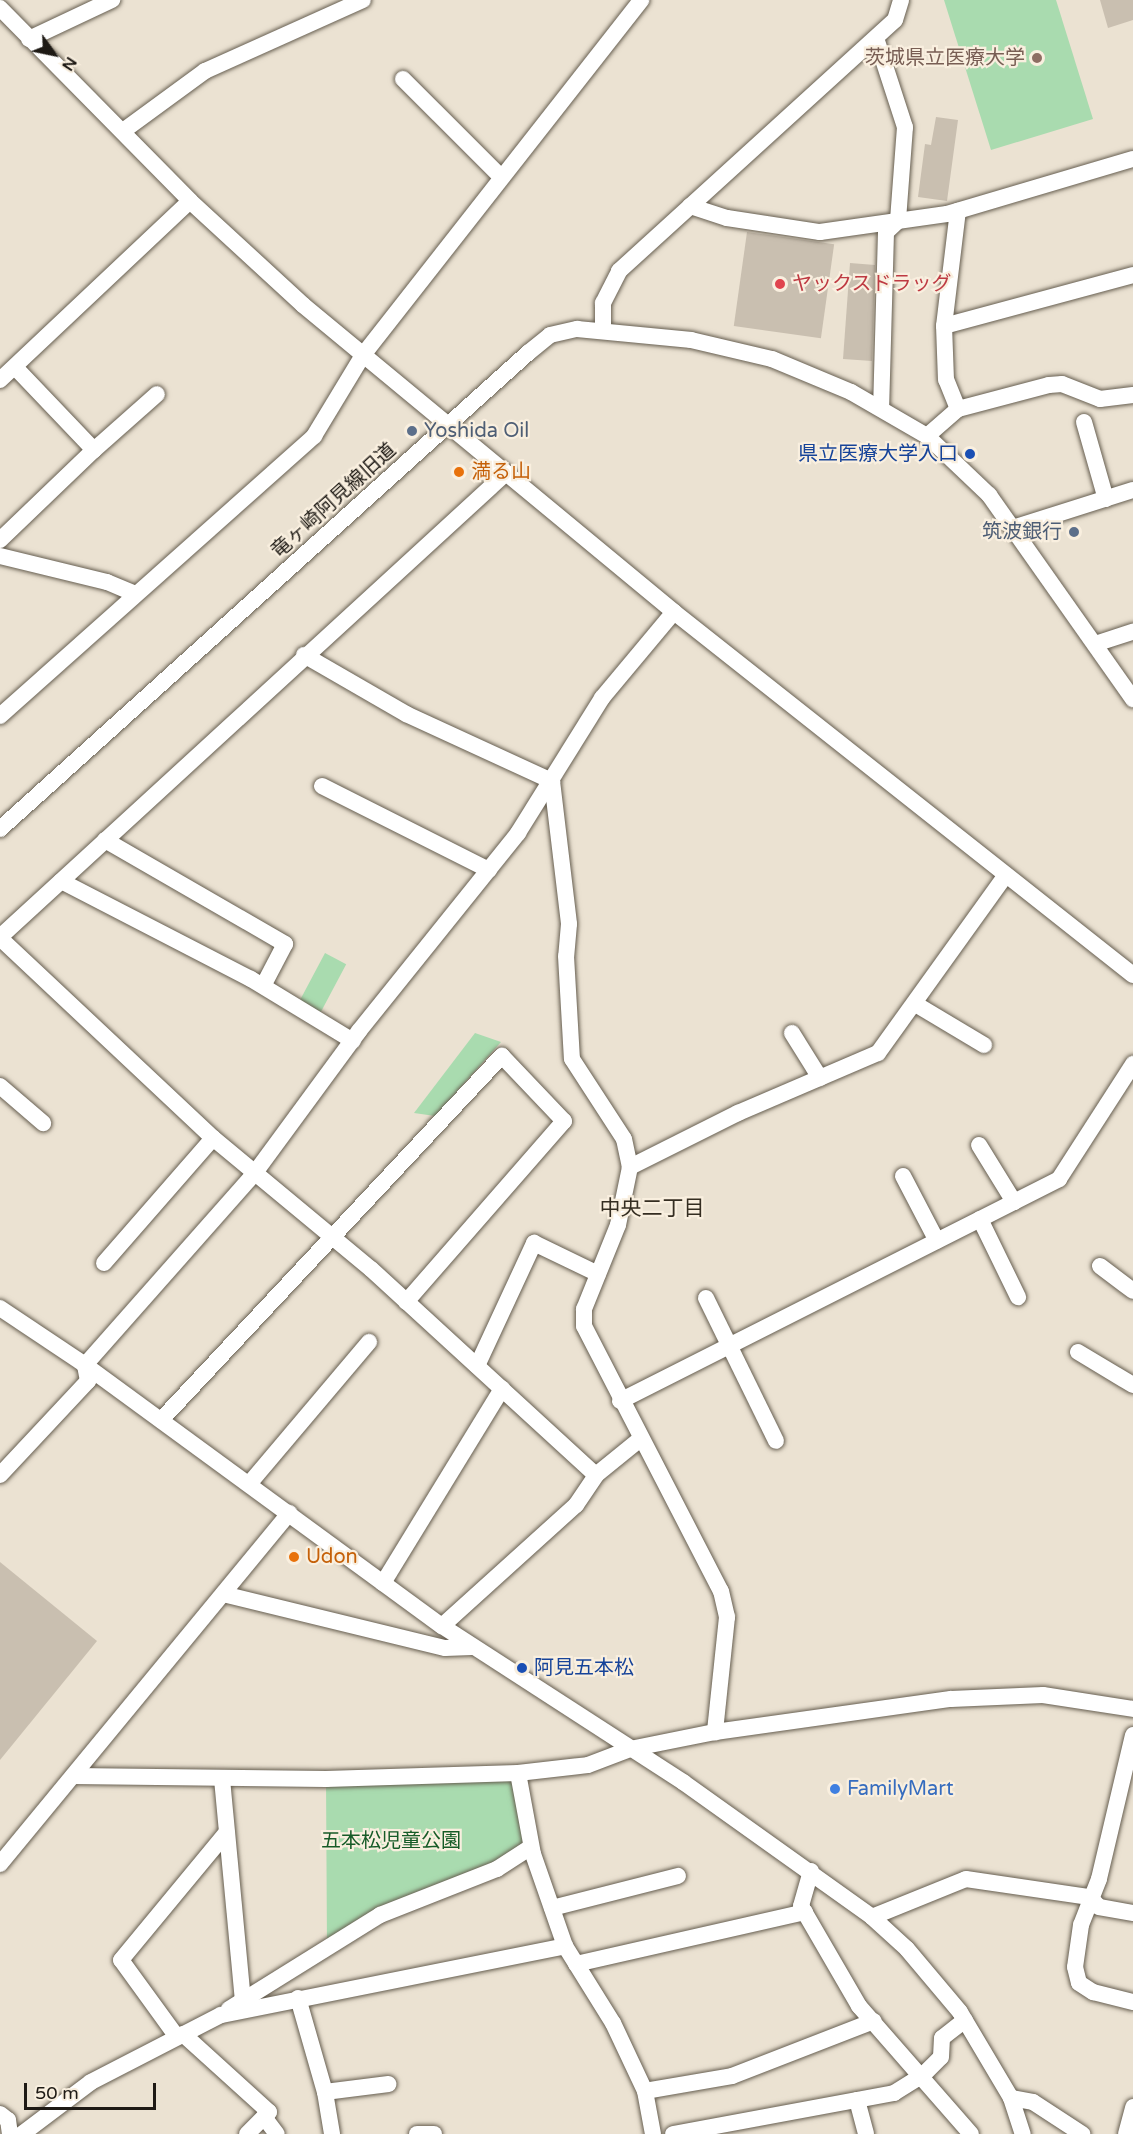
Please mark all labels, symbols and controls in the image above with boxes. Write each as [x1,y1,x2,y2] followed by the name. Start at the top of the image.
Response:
[24,24,84,84] north arrow
[865,46,1025,70] place label: 茨城県立医療大学
[1030,51,1044,65] marker: 茨城県立医療大学
[57,53,81,75] text: N
[792,272,952,296] place label: ヤックスドラッグ
[773,277,787,291] marker: ヤックスドラッグ
[424,419,529,443] place label: Yoshida Oil
[405,424,419,438] marker: Yoshida Oil
[267,439,401,563] street label: 竜ヶ崎阿見線旧道
[798,442,958,466] place label: 県立医療大学入口
[963,447,977,461] marker: 県立医療大学入口
[471,460,531,484] place label: 満る山
[452,465,466,479] marker: 満る山
[982,520,1062,544] place label: 筑波銀行
[1067,525,1081,539] marker: 筑波銀行
[600,1196,704,1222] district label: 中央二丁目
[306,1545,358,1569] place label: Udon
[287,1550,301,1564] marker: Udon
[534,1656,634,1680] place label: 阿見五本松
[515,1661,529,1675] marker: 阿見五本松
[847,1777,954,1801] place label: FamilyMart
[828,1782,842,1796] marker: FamilyMart
[321,1829,461,1853] park label: 五本松児童公園
[27,2071,159,2109] scale bar
[35,2082,79,2104] text: 50 m

